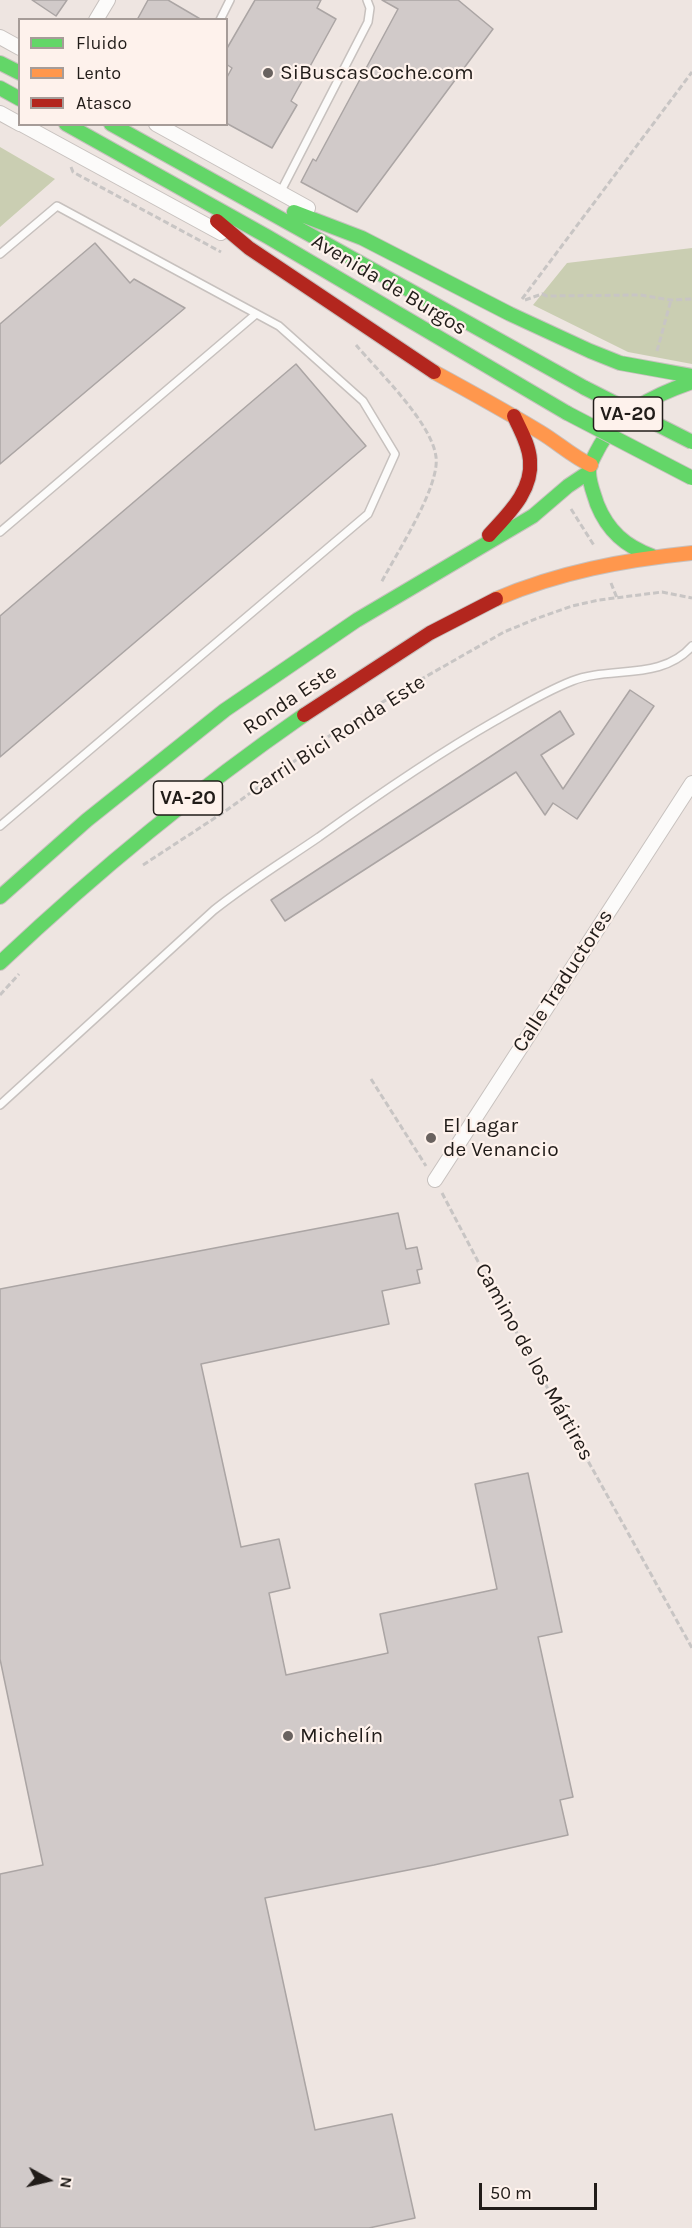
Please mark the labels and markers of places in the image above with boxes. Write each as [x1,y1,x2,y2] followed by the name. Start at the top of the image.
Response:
[280,60,474,86] place label: SiBuscasCoche.com
[261,66,275,80] marker: SiBuscasCoche.com
[443,1113,559,1163] place label: El Lagar de Venancio
[424,1131,438,1145] marker: El Lagar de Venancio
[300,1723,383,1749] place label: Michelín
[281,1729,295,1743] marker: Michelín

